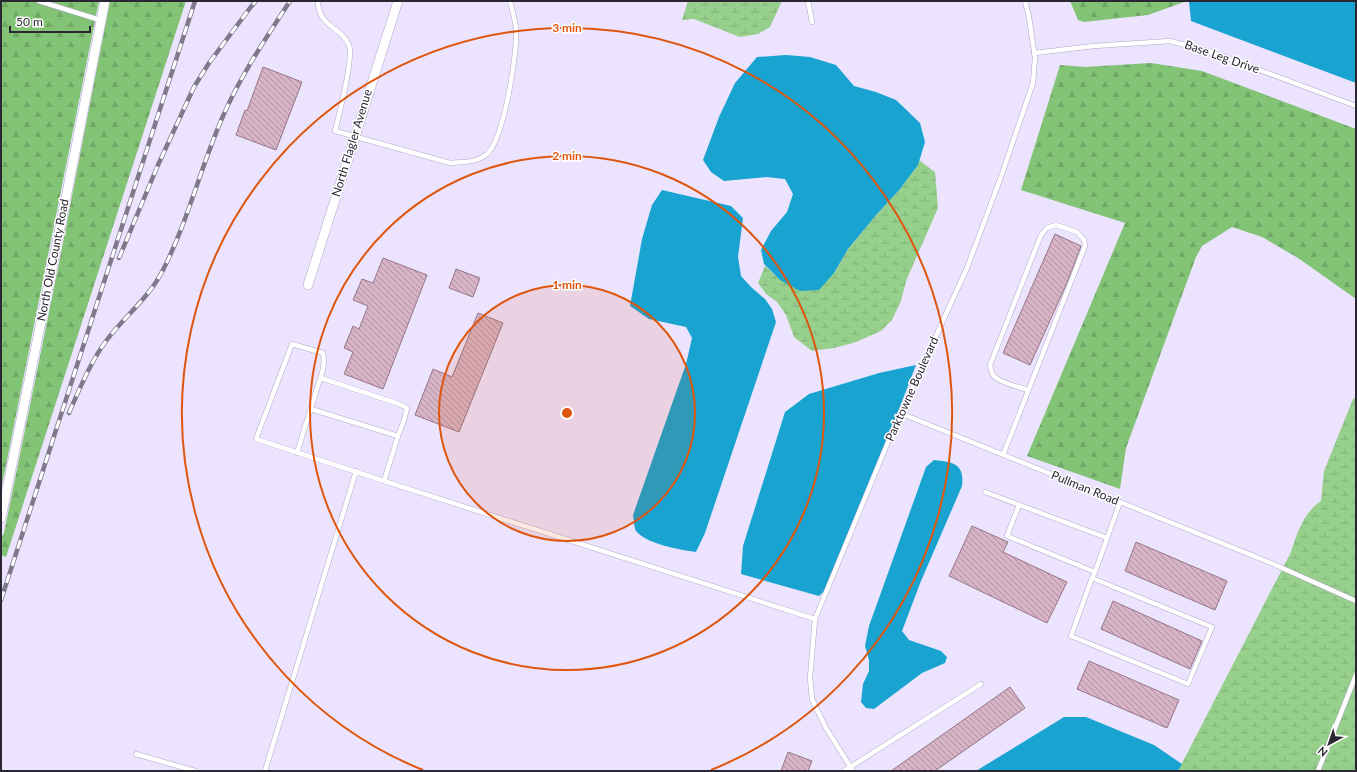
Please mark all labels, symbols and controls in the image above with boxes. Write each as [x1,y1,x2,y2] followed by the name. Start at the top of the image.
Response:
[10,8,90,34] scale bar
[16,14,43,29] text: 50 m
[552,20,582,35] text: 3 min
[1183,37,1262,76] street label: Base Leg Drive
[328,87,375,198] street label: North Flagler Avenue
[552,148,582,163] text: 2 min
[33,197,72,322] street label: North Old County Road
[552,277,582,292] text: 1 min
[882,334,941,443] street label: Parktowne Boulevard
[560,406,574,420] centre of rings
[1049,467,1121,508] street label: Pullman Road
[1309,724,1349,764] north arrow
[1315,744,1330,760] text: N

